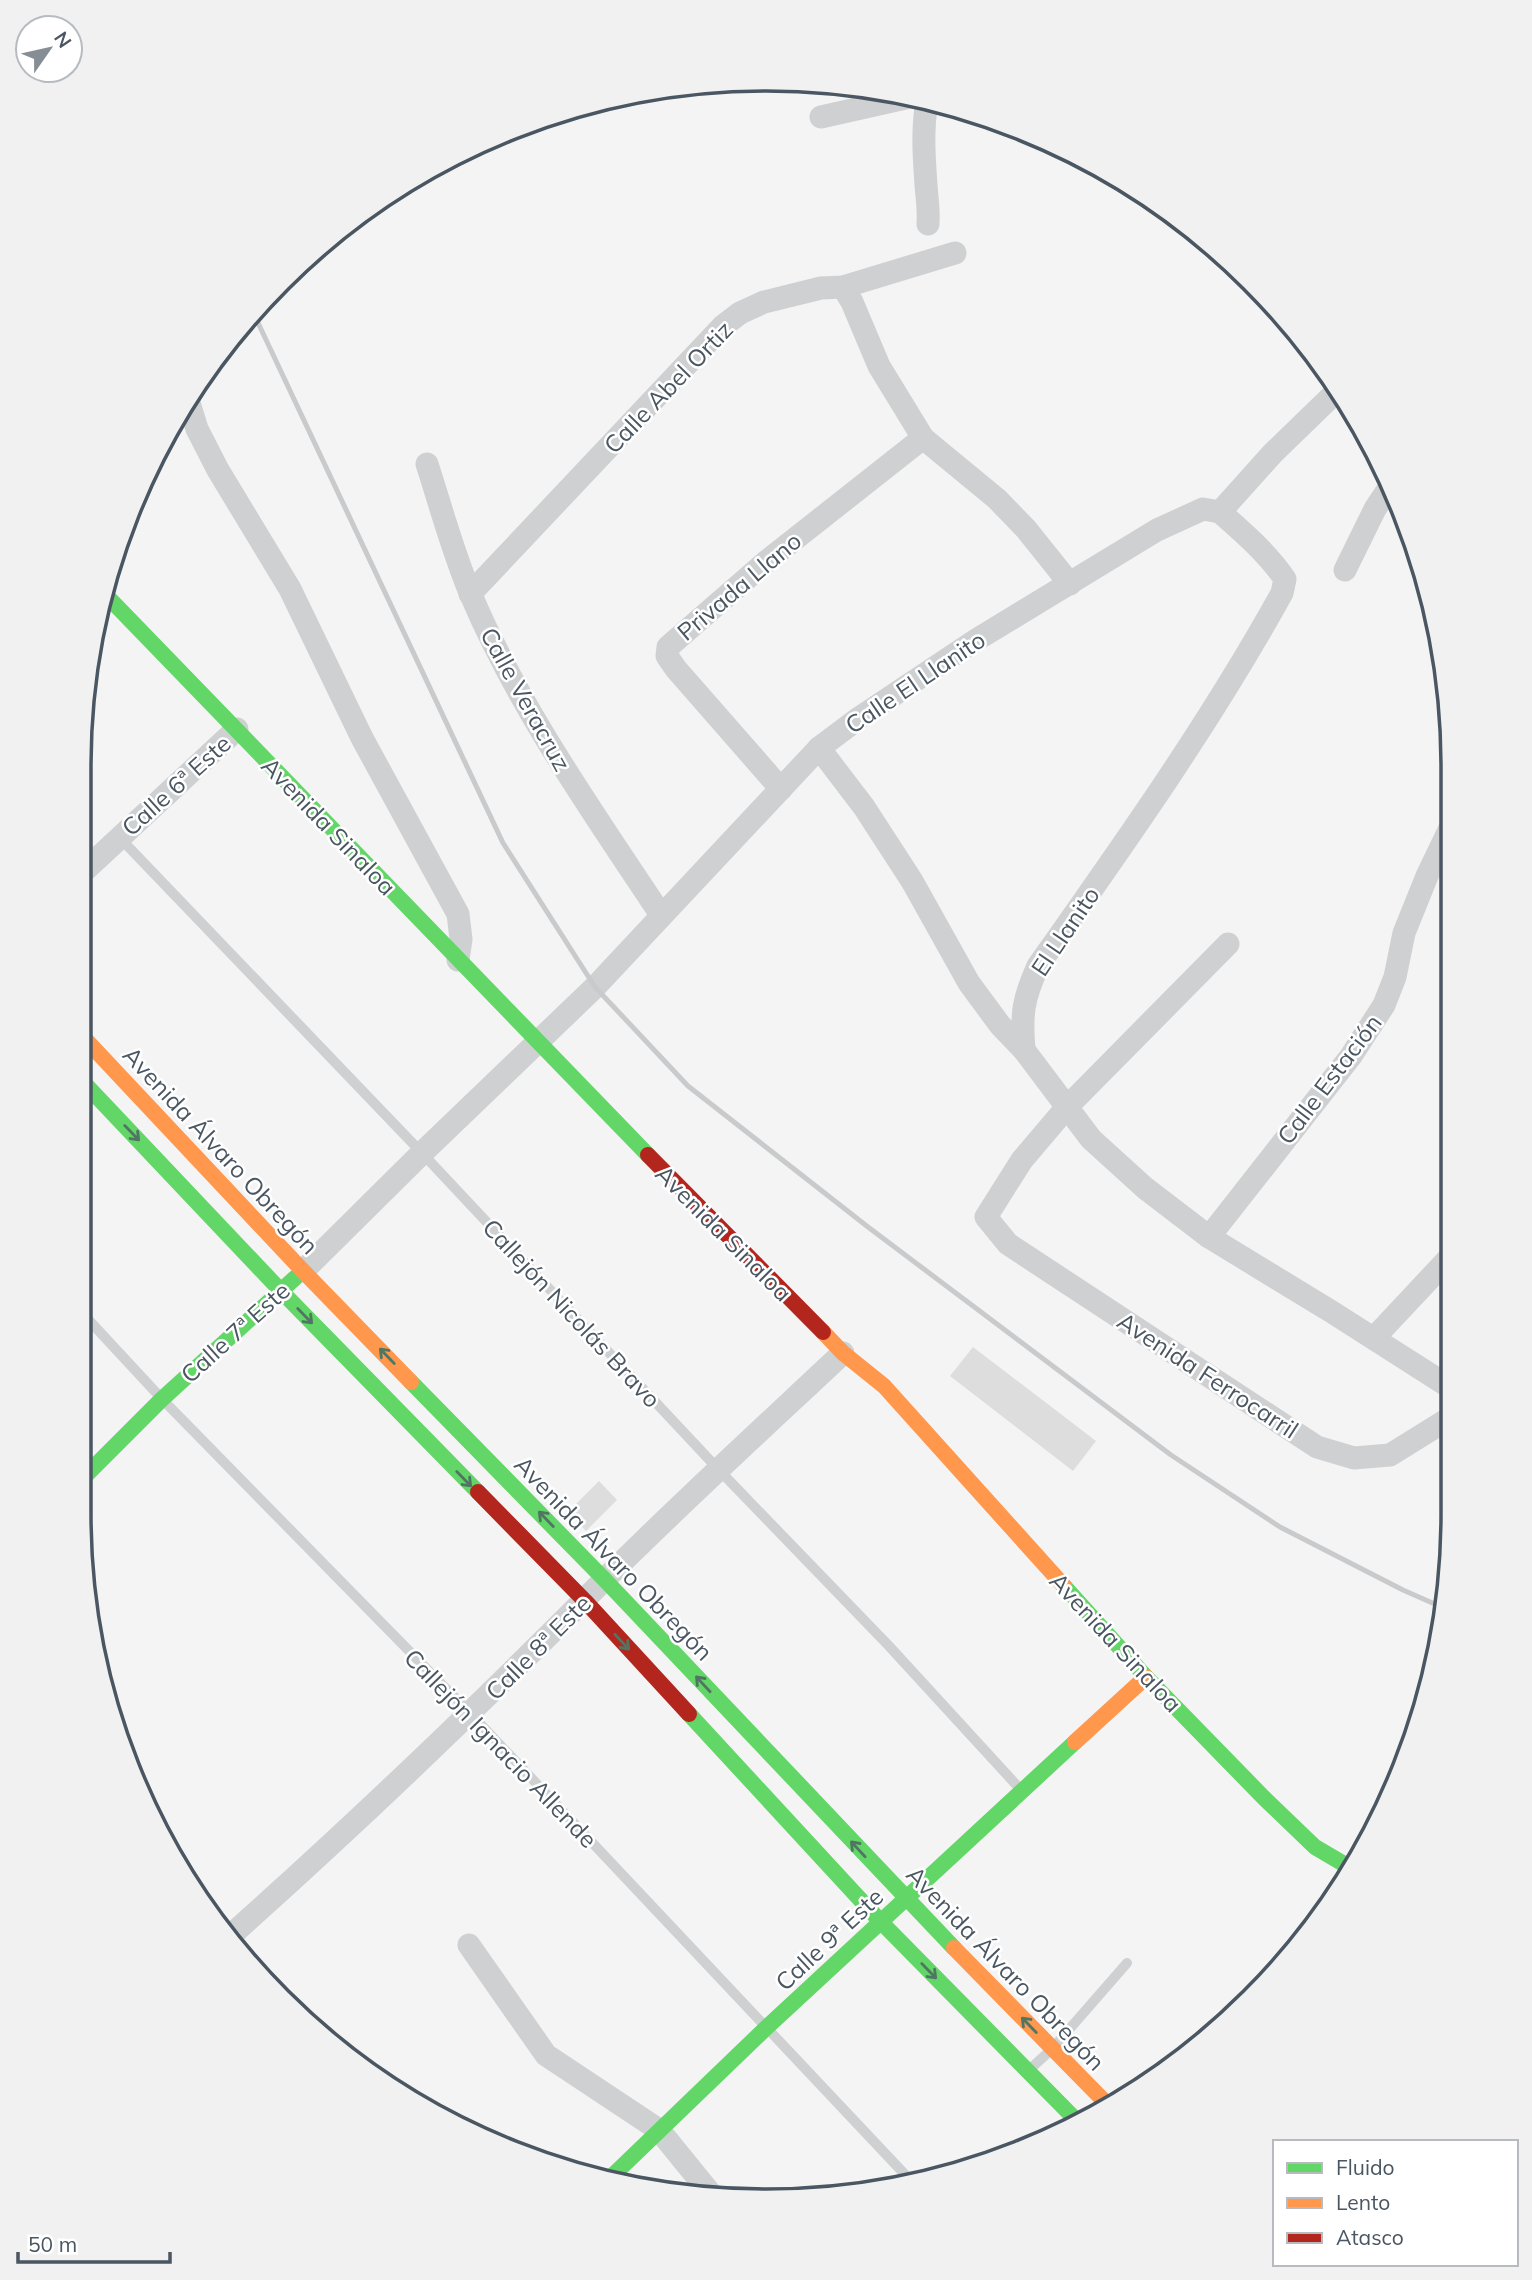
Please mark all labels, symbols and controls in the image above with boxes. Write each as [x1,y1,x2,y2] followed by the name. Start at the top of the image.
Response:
[14,14,84,84] north arrow
[49,27,77,52] text: N
[597,314,739,460] street label: Calle Abel Ortiz
[671,525,807,647] street label: Privada Llano
[474,622,578,776] street label: Calle Veracruz
[839,624,991,740] street label: Calle El Llanito
[115,728,237,842] street label: Calle 6ª Este
[256,751,402,901] street label: Avenida Sinaloa
[1024,881,1106,981] street label: El Llanito
[1270,1008,1388,1150] street label: Calle Estación
[117,1040,325,1260] street label: Avenida Álvaro Obregón
[123,1124,140,1141] one-way arrow
[650,1159,798,1307] street label: Avenida Sinaloa
[477,1212,667,1414] street label: Callejón Nicolás Bravo
[174,1275,296,1389] street label: Calle 7ª Este
[1112,1305,1304,1445] street label: Avenida Ferrocarril
[297,1307,314,1324] one-way arrow
[378,1348,395,1365] one-way arrow
[508,1449,720,1667] street label: Avenida Álvaro Obregón
[456,1470,473,1487] one-way arrow
[537,1511,554,1528] one-way arrow
[1044,1566,1188,1718] street label: Avenida Sinaloa
[479,1588,597,1706] street label: Calle 8ª Este
[614,1633,631,1650] one-way arrow
[398,1642,604,1854] street label: Callejón Ignacio Allende
[694,1675,711,1692] one-way arrow
[850,1841,867,1858] one-way arrow
[900,1859,1112,2077] street label: Avenida Álvaro Obregón
[769,1881,889,1997] street label: Calle 9ª Este
[920,1962,937,1979] one-way arrow
[1020,2016,1037,2033] one-way arrow
[1273,2140,1518,2266] legend
[1336,2154,1395,2180] text: Fluido
[1336,2189,1390,2215] text: Lento
[18,2220,170,2264] scale bar
[1336,2224,1404,2250] text: Atasco
[28,2231,77,2257] text: 50 m

